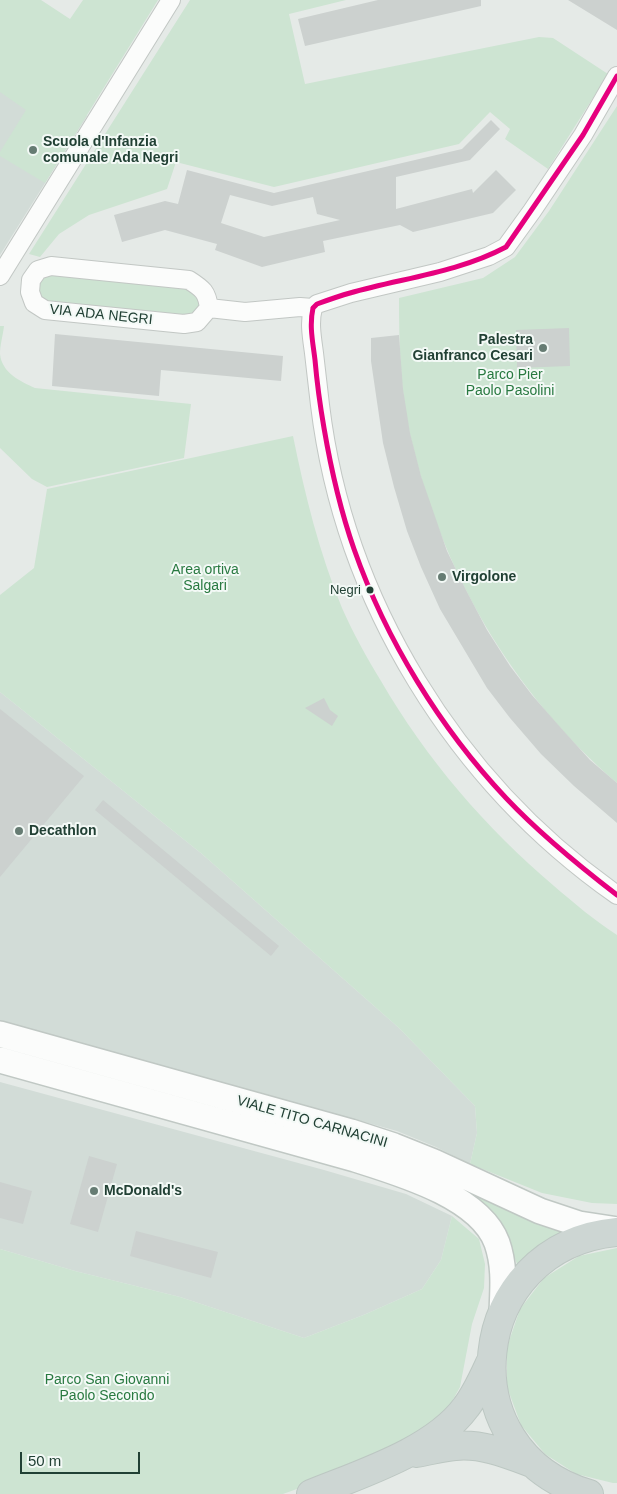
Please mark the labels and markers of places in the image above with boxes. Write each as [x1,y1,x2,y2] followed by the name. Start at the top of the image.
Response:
[43,134,178,166] place label: Scuola d'Infanzia comunale Ada Negri
[27,144,39,156] marker: Scuola d'Infanzia comunale Ada Negri
[412,332,533,364] place label: Palestra Gianfranco Cesari
[537,342,549,354] marker: Palestra Gianfranco Cesari
[452,569,516,585] place label: Virgolone
[436,571,448,583] marker: Virgolone
[330,582,361,598] place label: Negri
[365,585,375,595] marker: Negri
[29,823,97,839] place label: Decathlon
[13,825,25,837] marker: Decathlon
[104,1183,182,1199] place label: McDonald's
[88,1185,100,1197] marker: McDonald's

